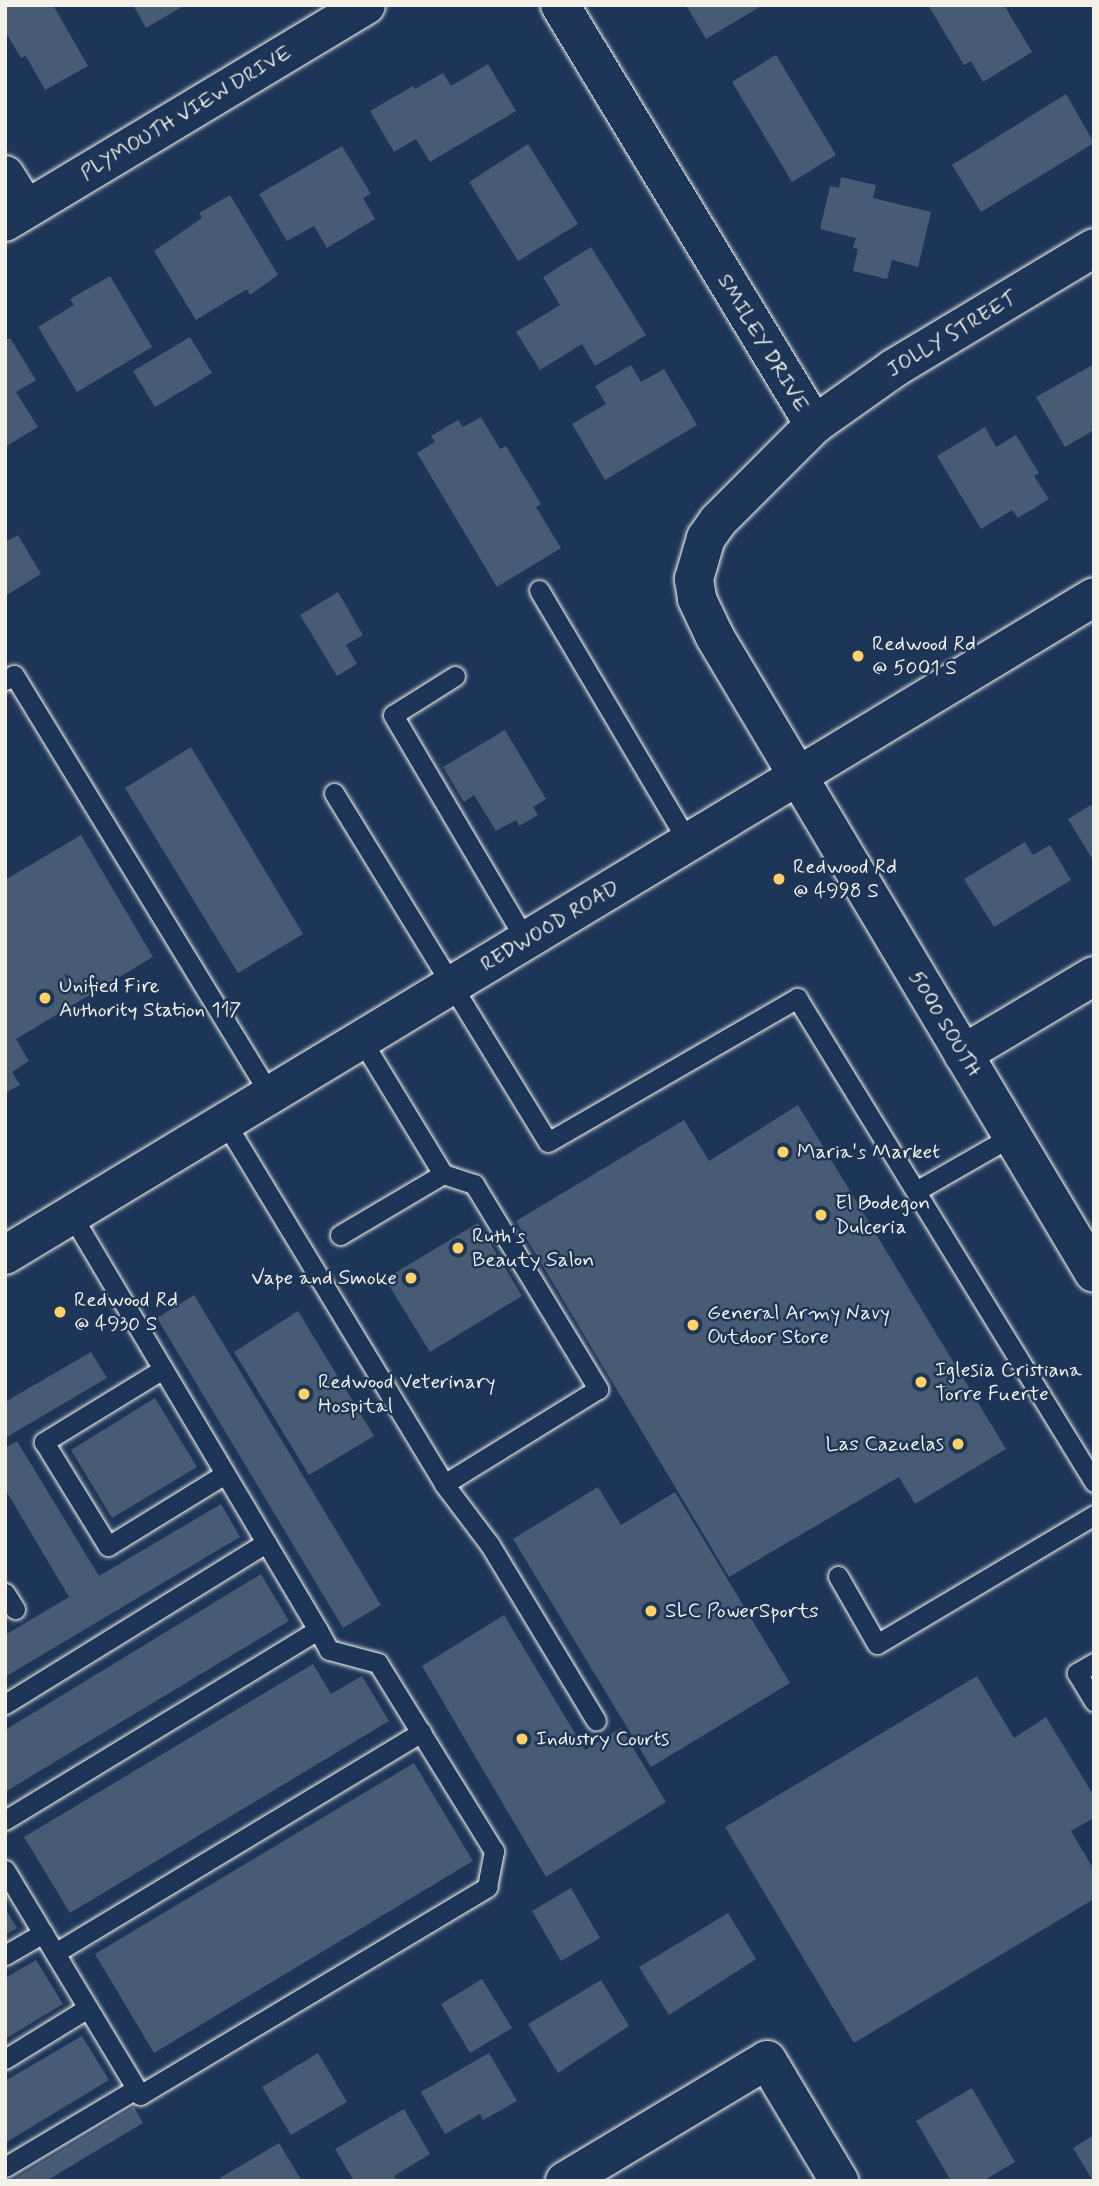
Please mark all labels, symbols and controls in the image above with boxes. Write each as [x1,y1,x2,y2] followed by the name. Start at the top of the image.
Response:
[75,40,297,186] street label: PLYMOUTH VIEW DRIVE
[712,269,814,417] street label: SMILEY DRIVE
[882,285,1022,383] street label: JOLLY STREET
[872,631,976,681] place label: Redwood Rd @ 5001 S
[850,648,866,664] marker: Redwood Rd @ 5001 S
[793,854,897,904] place label: Redwood Rd @ 4998 S
[771,871,787,887] marker: Redwood Rd @ 4998 S
[477,875,623,977] street label: REDWOOD ROAD
[903,966,987,1082] street label: 5000 SOUTH
[59,973,241,1023] place label: Unified Fire Authority Station 117
[37,990,53,1006] marker: Unified Fire Authority Station 117
[797,1139,942,1165] place label: Maria's Market
[775,1144,791,1160] marker: Maria's Market
[835,1190,930,1240] place label: El Bodegon Dulceria
[813,1207,829,1223] marker: El Bodegon Dulceria
[472,1223,599,1273] place label: Ruth's Beauty Salon
[450,1240,466,1256] marker: Ruth's Beauty Salon
[251,1265,397,1291] place label: Vape and Smoke
[403,1270,419,1286] marker: Vape and Smoke
[74,1287,178,1337] place label: Redwood Rd @ 4930 S
[707,1300,888,1350] place label: General Army Navy Outdoor Store
[52,1304,68,1320] marker: Redwood Rd @ 4930 S
[685,1317,701,1333] marker: General Army Navy Outdoor Store
[935,1357,1082,1407] place label: Iglesia Cristiana Torre Fuerte
[318,1369,493,1419] place label: Redwood Veterinary Hospital
[913,1374,929,1390] marker: Iglesia Cristiana Torre Fuerte
[296,1386,312,1402] marker: Redwood Veterinary Hospital
[827,1431,944,1457] place label: Las Cazuelas
[950,1436,966,1452] marker: Las Cazuelas
[665,1598,819,1624] place label: SLC PowerSports
[643,1603,659,1619] marker: SLC PowerSports
[536,1726,674,1752] place label: Industry Courts
[514,1731,530,1747] marker: Industry Courts

